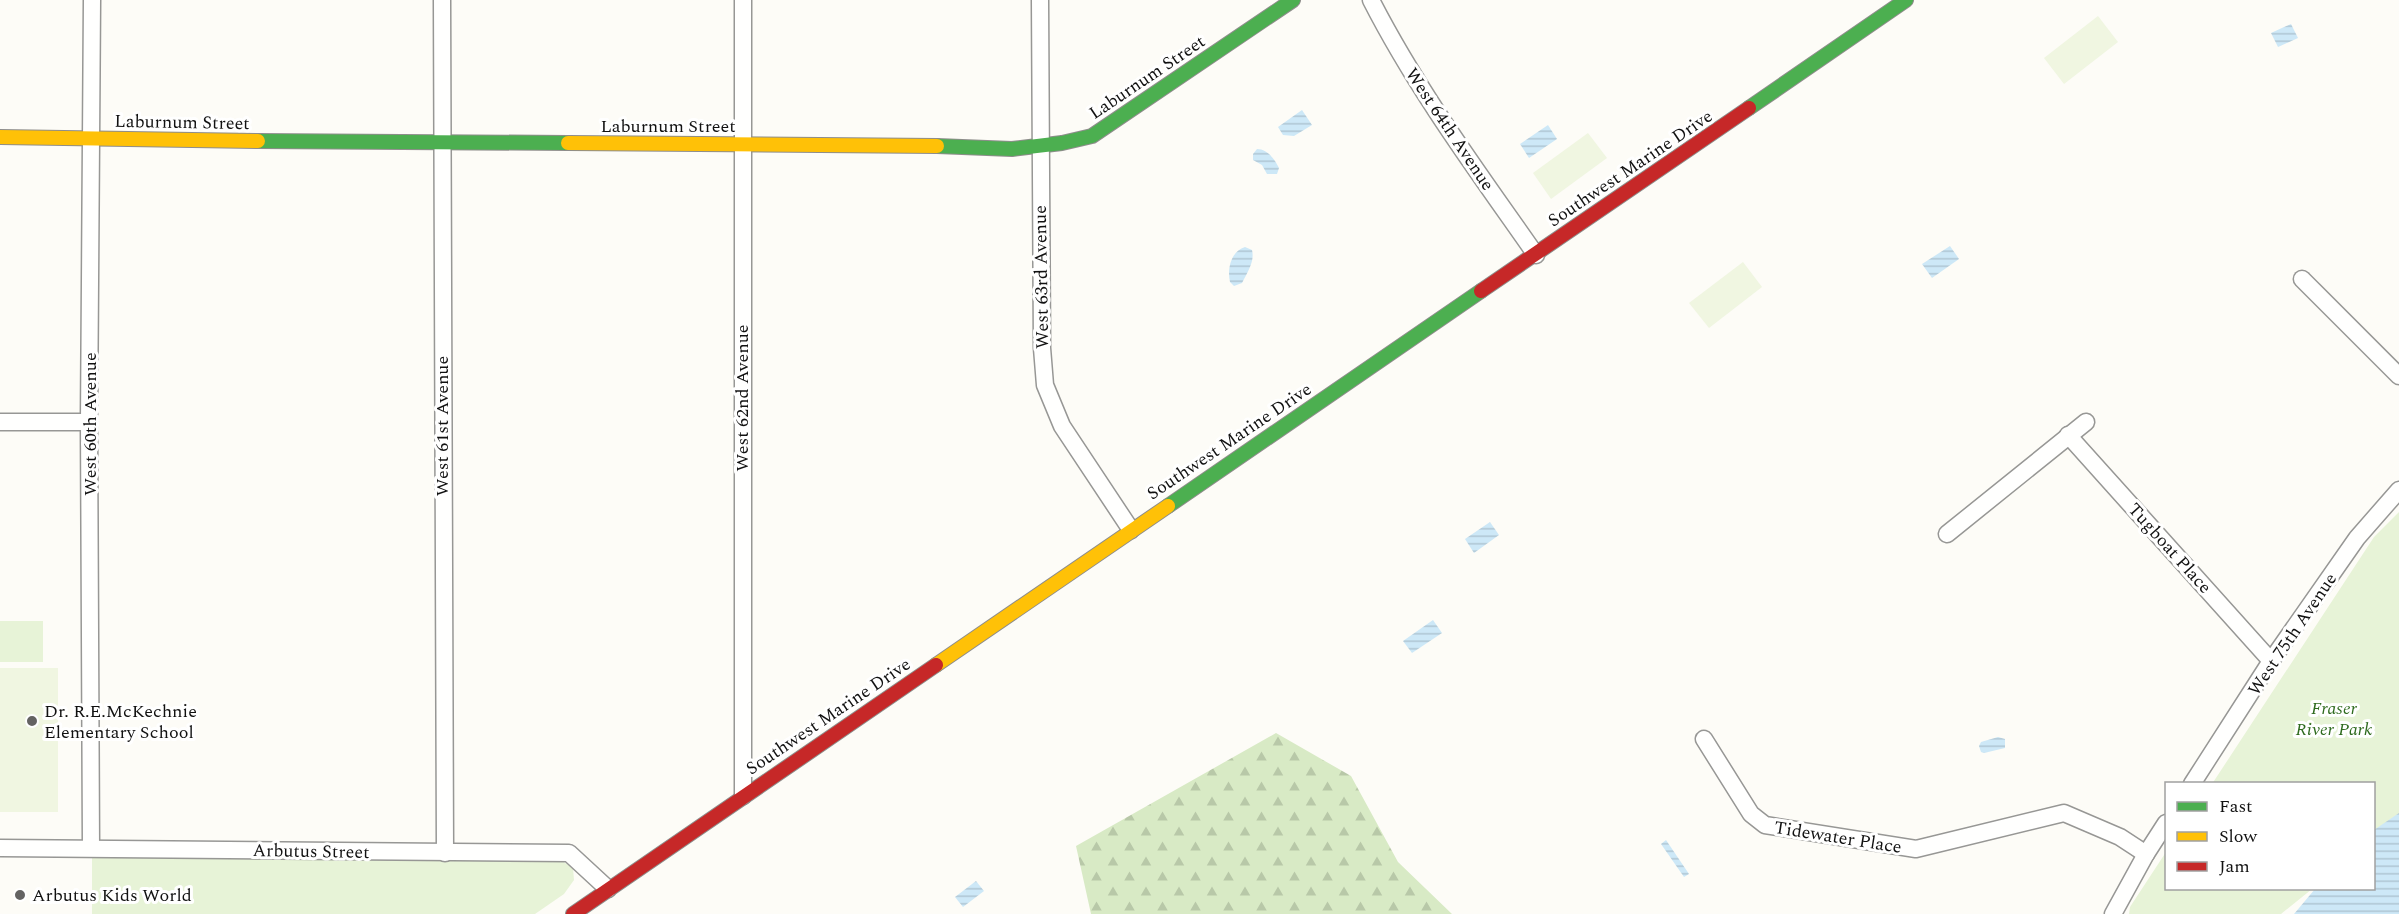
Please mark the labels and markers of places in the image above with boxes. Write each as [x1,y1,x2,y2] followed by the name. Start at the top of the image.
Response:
[44,698,197,746] place label: Dr. R.E.McKechnie Elementary School
[25,714,39,728] marker: Dr. R.E.McKechnie Elementary School
[32,882,192,909] place label: Arbutus Kids World
[13,888,27,902] marker: Arbutus Kids World

